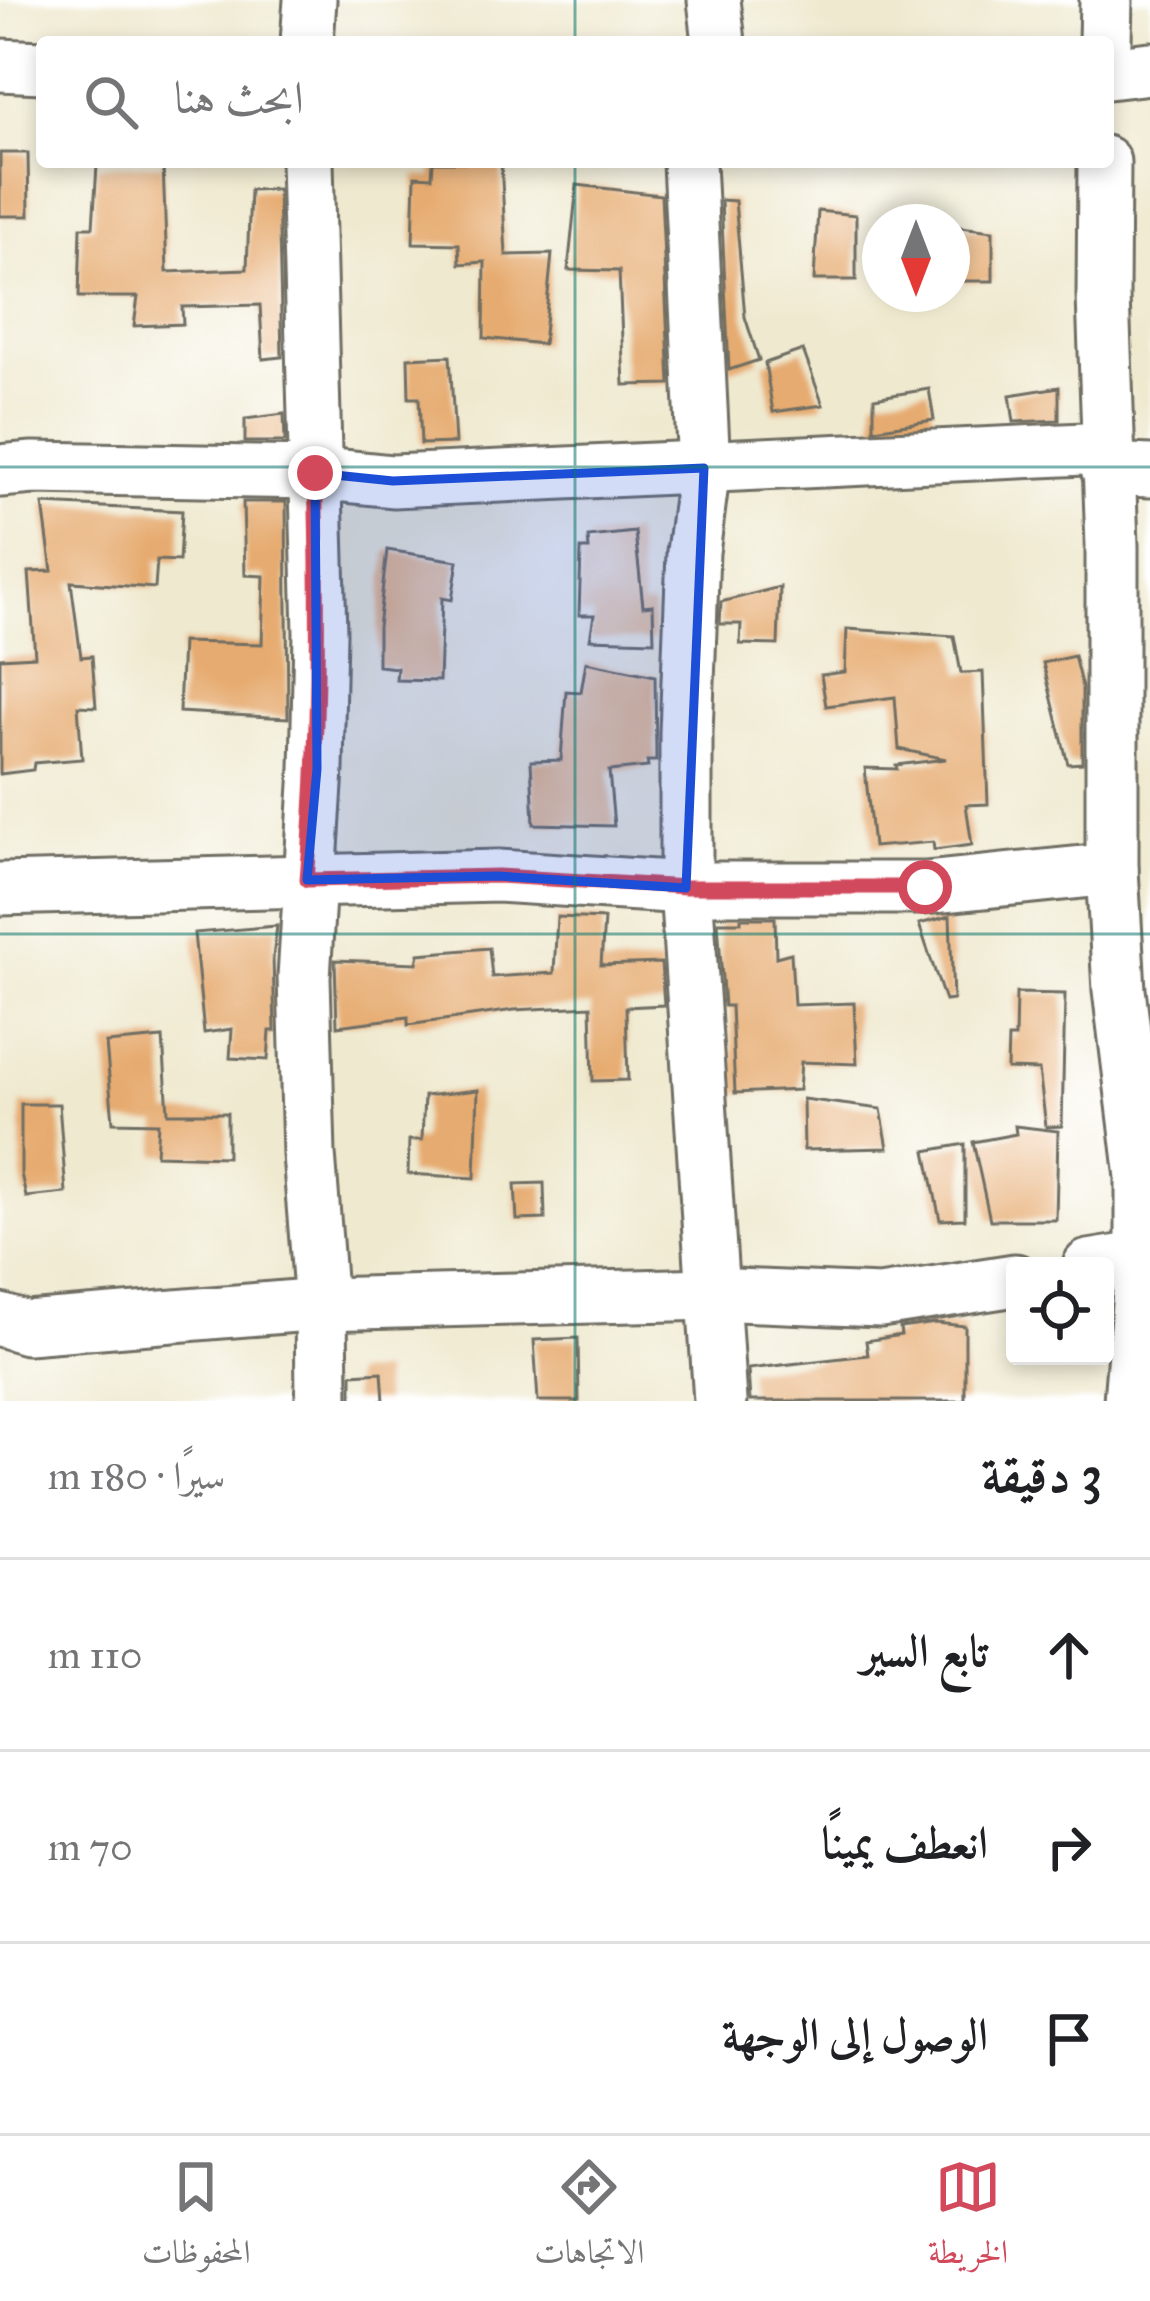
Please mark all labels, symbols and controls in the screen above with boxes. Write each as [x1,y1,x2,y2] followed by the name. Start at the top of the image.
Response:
[36,36,1114,168] search box
[78,69,144,135] icon: search
[174,70,304,125] text: ابحث هنا
[862,204,970,312] north arrow
[288,446,342,500] route end
[898,860,952,914] route start
[1006,1257,1114,1365] map controls
[1006,1257,1114,1365] button: locate
[982,1444,1102,1506] text: 3 دقيقة
[48,1452,225,1500] text: سيرًا · 180 m
[1036,1622,1102,1688] icon: ahead
[861,1623,988,1678] text: تابع السير
[48,1631,143,1679] text: 110 m
[1036,1814,1102,1880] icon: right
[822,1815,988,1870] text: انعطف يمينًا
[48,1823,133,1871] text: 70 m
[1036,2006,1102,2072] icon: arrive
[722,2007,988,2062] text: الوصول إلى الوجهة
[142,2154,251,2284] tab: المحفوظات
[534,2154,644,2284] tab: الاتجاهات
[928,2154,1008,2284] tab: الخريطة

